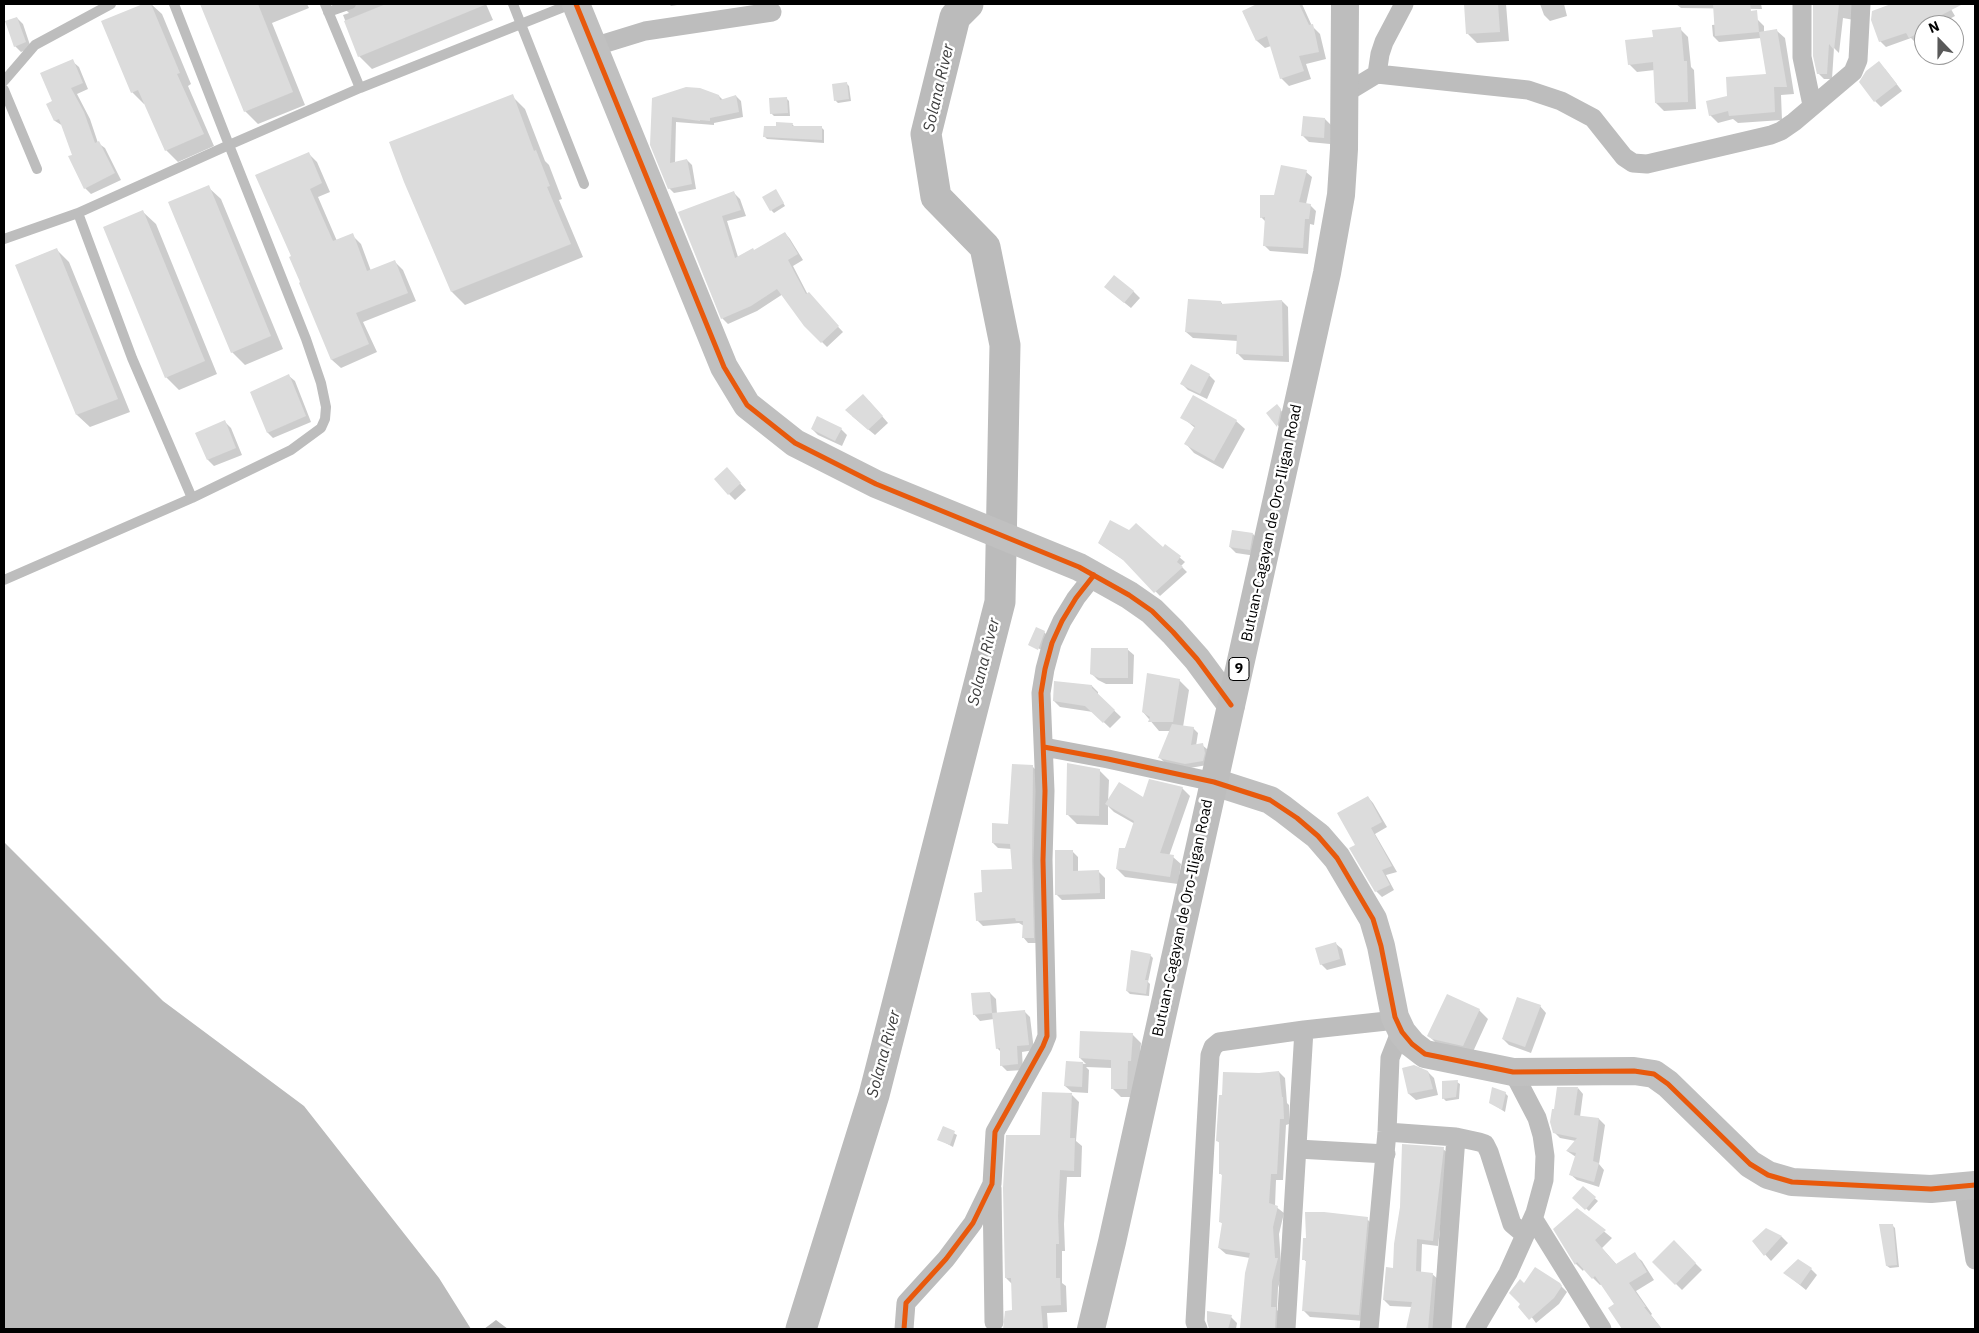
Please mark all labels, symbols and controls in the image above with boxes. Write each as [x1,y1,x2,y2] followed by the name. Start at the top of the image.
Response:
[1914,15,1964,65] north arrow
[1926,17,1942,37] text: N
[920,42,958,134] water label: Solana River
[1238,403,1306,643] street label: Butuan-Cagayan de Oro-Iligan Road
[964,616,1004,708] water label: Solana River
[1229,658,1249,681] road number: 9
[1149,798,1217,1038] street label: Butuan-Cagayan de Oro-Iligan Road
[863,1008,905,1100] water label: Solana River

